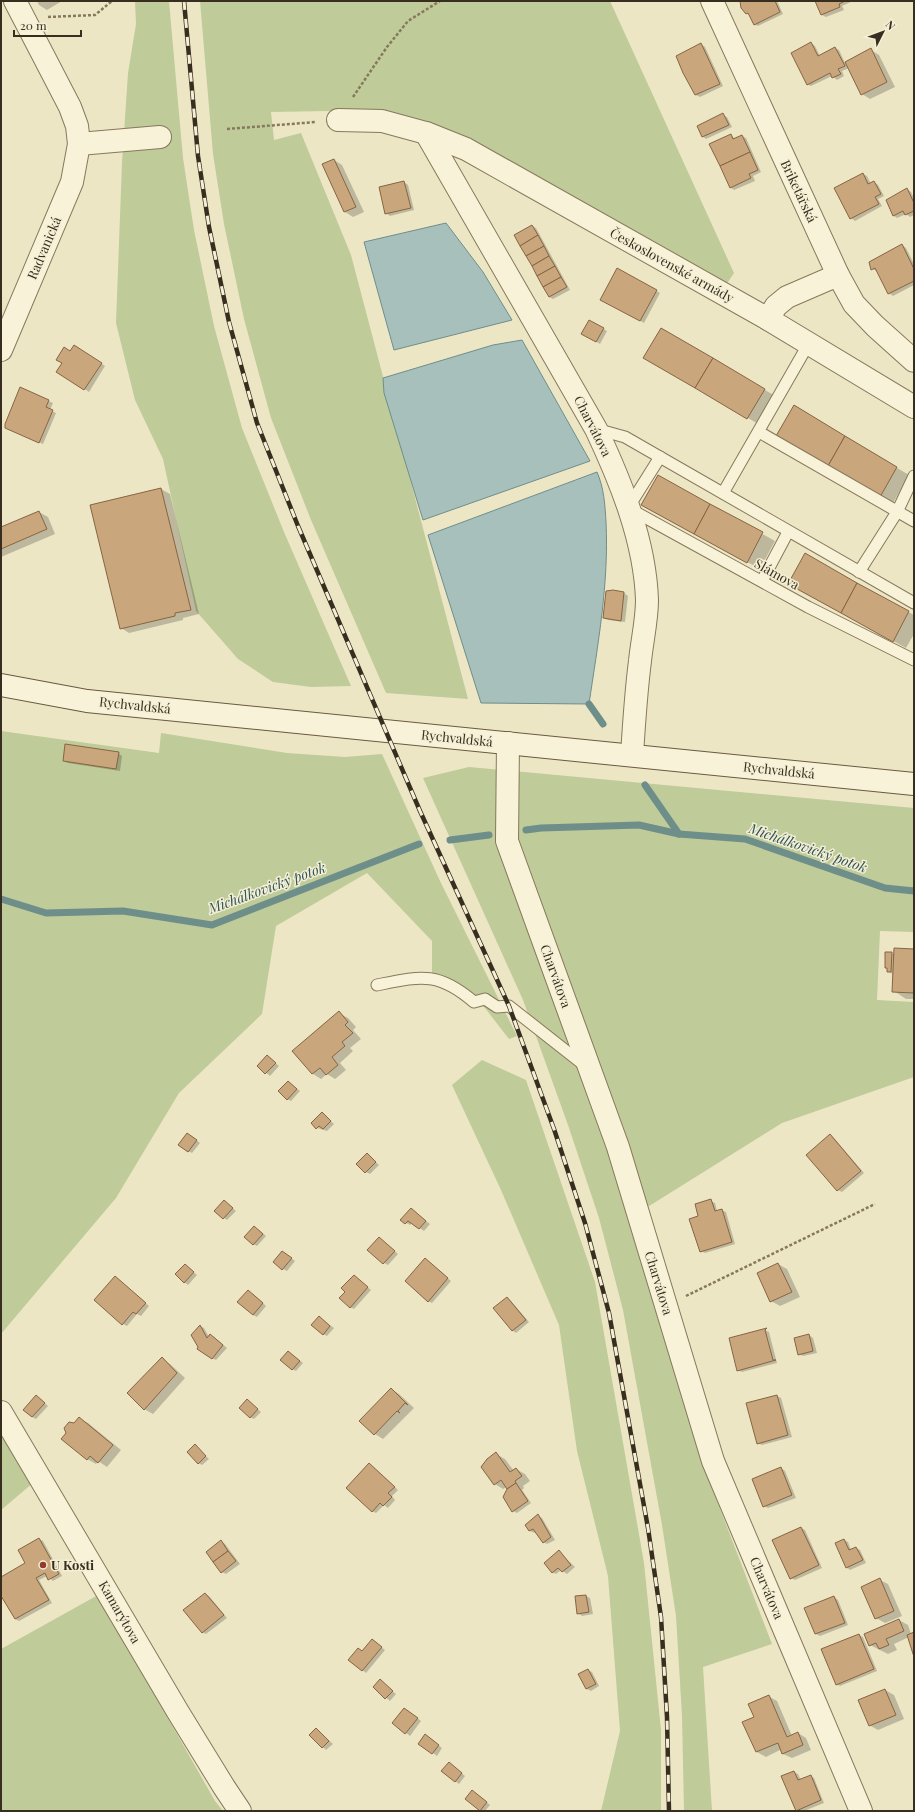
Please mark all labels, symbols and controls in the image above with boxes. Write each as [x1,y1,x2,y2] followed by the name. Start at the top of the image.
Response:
[14,12,81,38] scale bar
[863,12,903,52] north arrow
[20,17,47,33] text: 20 m
[883,17,899,33] text: N
[778,157,822,225] street label: Briketářská
[23,213,65,282] street label: Radvanická
[607,223,738,306] street label: Československé armády
[571,393,616,459] street label: Charvátova
[752,554,803,593] street label: Slámova
[98,692,172,717] street label: Rychvaldská
[420,725,494,750] street label: Rychvaldská
[742,757,816,782] street label: Rychvaldská
[746,818,870,877] water label: Michálkovický potok
[205,857,328,918] water label: Michálkovický potok
[537,942,576,1010] street label: Charvátova
[642,1249,677,1317] street label: Charvátova
[747,1554,788,1622] street label: Charvátova
[51,1556,94,1573] place label: U Kosti
[38,1560,48,1570] marker: U Kosti
[96,1577,145,1647] street label: Kamarýtova

